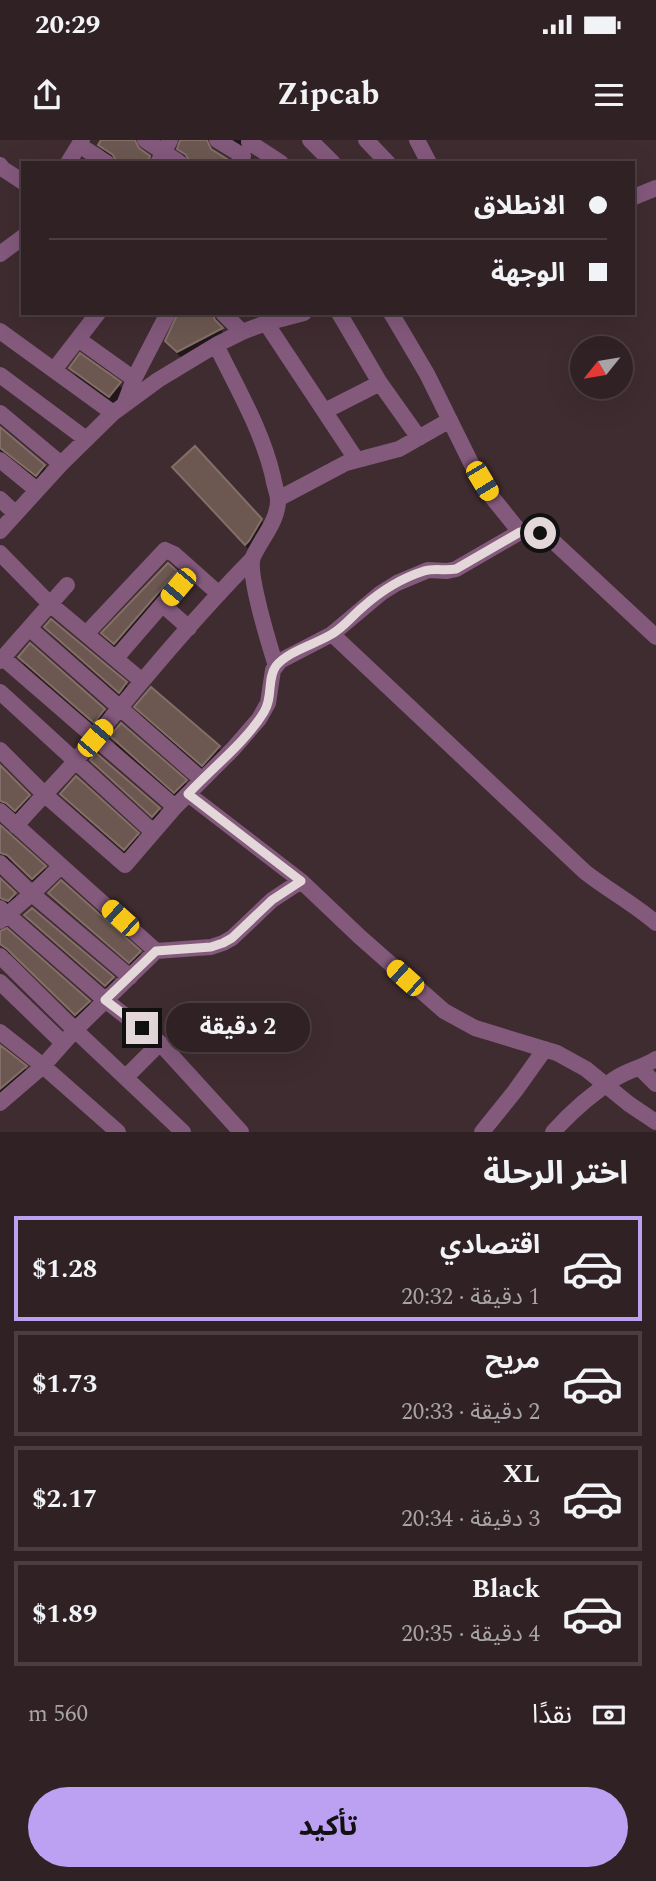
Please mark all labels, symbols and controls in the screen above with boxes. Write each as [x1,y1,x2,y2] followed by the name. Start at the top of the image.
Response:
[35,5,100,45] text: 20:29
[277,70,379,119] text: Zipcab
[28,76,66,114] icon: share
[590,76,628,114] icon: menu
[474,186,565,226] text: الانطلاق
[491,253,565,293] text: الوجهة
[570,336,634,399] north arrow
[570,336,633,399] map controls
[463,458,502,504] car
[524,517,556,549] route start
[157,564,200,610] car
[74,715,117,761] car
[98,896,143,940] car
[383,956,428,1000] car
[166,1004,310,1052] callout: 2 دقيقة
[200,1010,276,1045] text: 2 دقيقة
[126,1012,158,1044] route end
[483,1149,628,1198] text: اختر الرحلة
[440,1225,540,1265] text: اقتصادي
[561,1237,624,1300] icon: car
[32,1249,97,1289] text: $1.28
[401,1280,540,1315] text: 1 دقيقة · 20:32
[485,1340,540,1380] text: مريح
[561,1352,624,1415] icon: car
[32,1364,97,1404] text: $1.73
[401,1395,540,1430] text: 2 دقيقة · 20:33
[503,1454,540,1494] text: XL
[561,1467,624,1530] icon: car
[32,1479,97,1519] text: $2.17
[401,1502,540,1537] text: 3 دقيقة · 20:34
[472,1569,540,1609] text: Black
[561,1582,624,1645] icon: car
[32,1594,97,1634] text: $1.89
[401,1617,540,1652] text: 4 دقيقة · 20:35
[532,1695,572,1735] text: نقدًا
[590,1696,628,1734] icon: cash
[28,1697,88,1732] text: 560 m
[28,1787,628,1867] button: تأكيد

